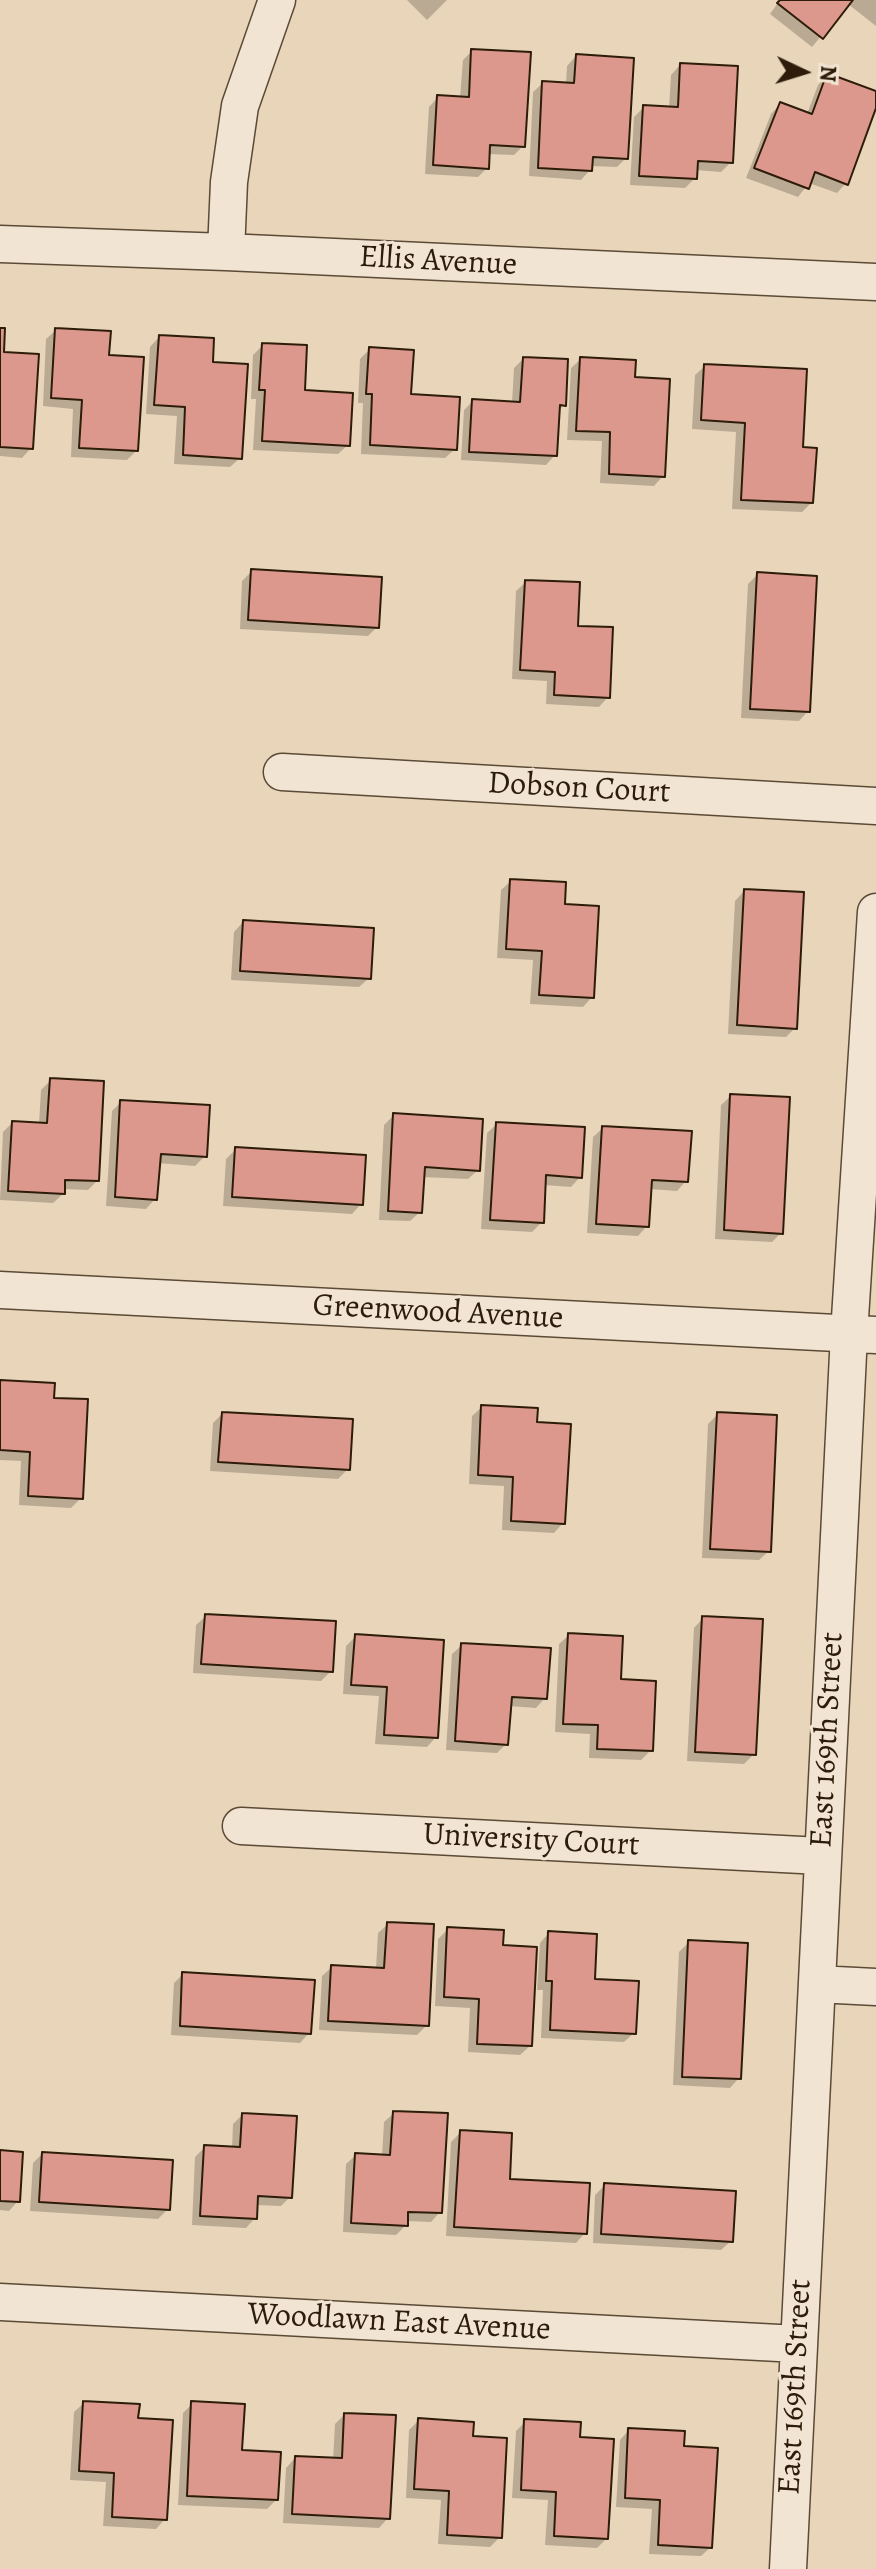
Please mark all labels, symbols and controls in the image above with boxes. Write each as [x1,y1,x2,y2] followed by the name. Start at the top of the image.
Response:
[764,32,844,112] north arrow
[812,65,843,83] text: N
[358,239,518,285] street label: Ellis Avenue
[487,765,671,813] street label: Dobson Court
[312,1287,564,1339] street label: Greenwood Avenue
[803,1631,853,1849] street label: East 169th Street
[422,1816,640,1866] street label: University Court
[771,2278,821,2496] street label: East 169th Street
[247,2296,551,2350] street label: Woodlawn East Avenue

